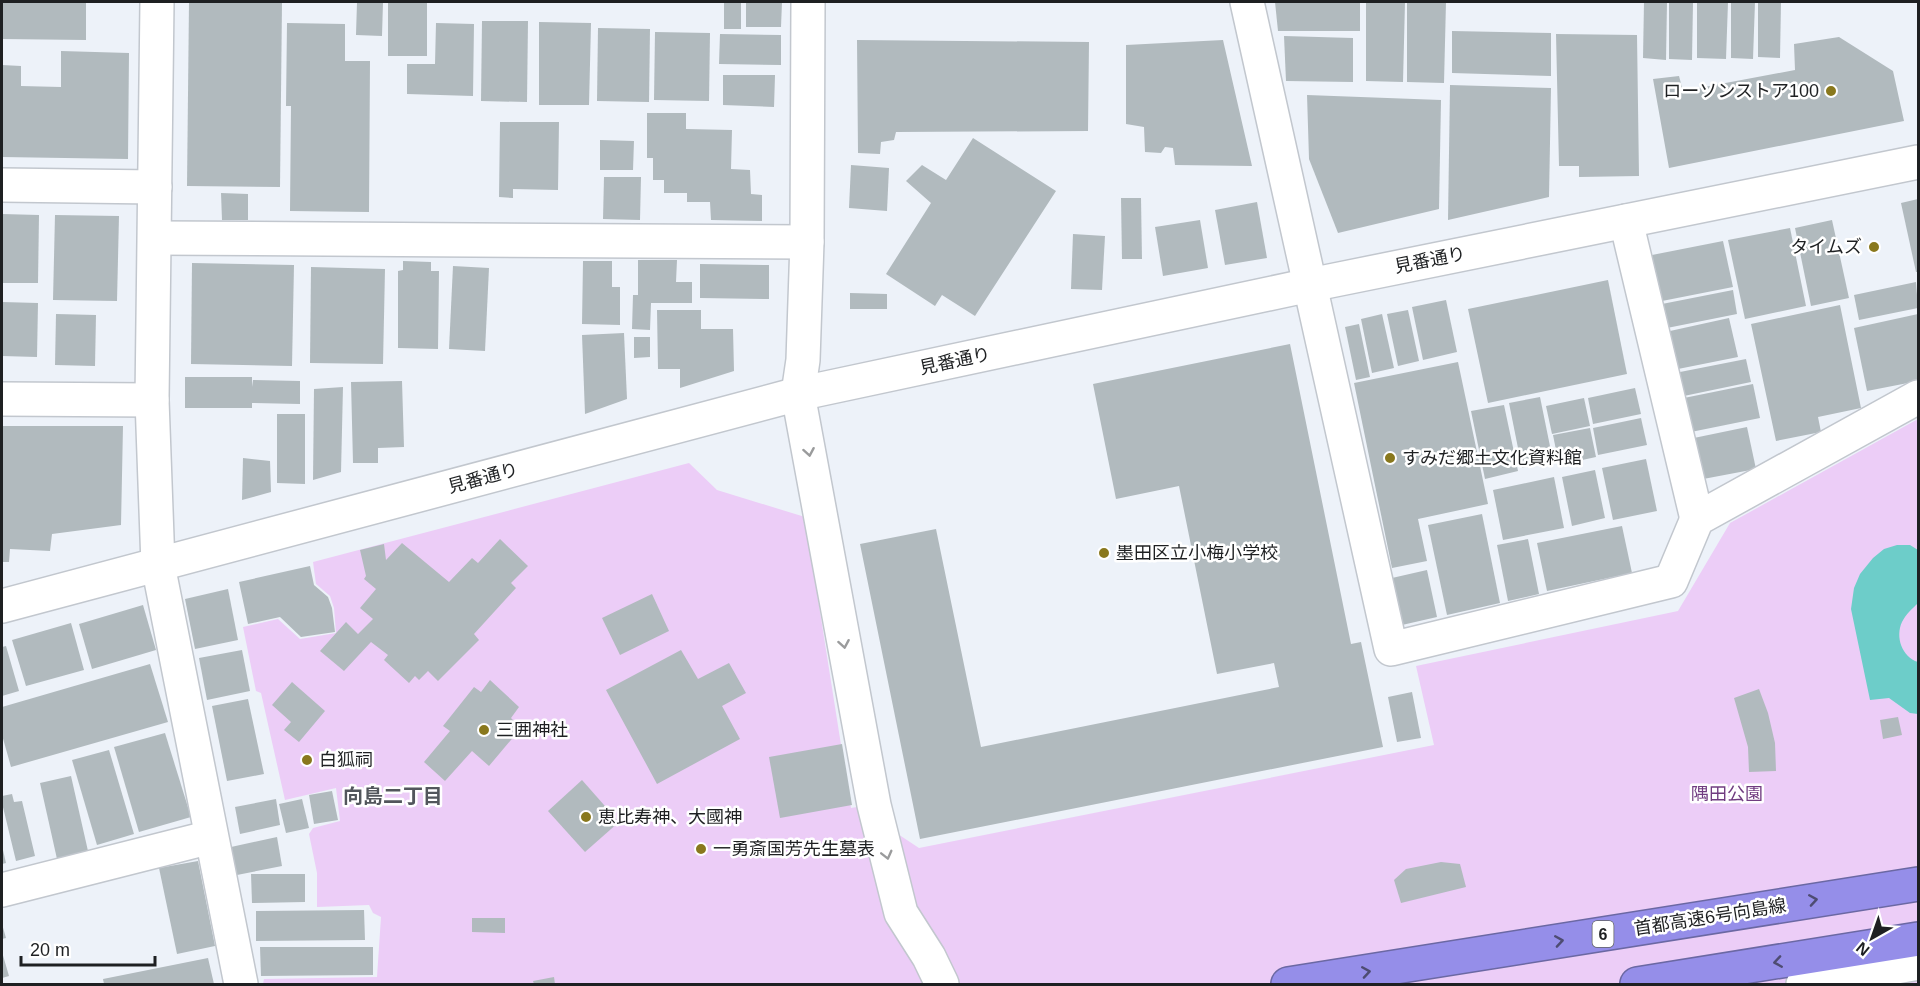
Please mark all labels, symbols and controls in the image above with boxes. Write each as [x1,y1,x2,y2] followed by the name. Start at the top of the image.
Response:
[1663,81,1819,101] place label: ローソンストア100
[1824,84,1838,98] marker: ローソンストア100
[1790,237,1862,257] place label: タイムズ
[1867,240,1881,254] marker: タイムズ
[1393,243,1467,277] street label: 見番通り
[918,344,992,378] street label: 見番通り
[802,447,815,457] one-way arrow
[1402,448,1582,468] place label: すみだ郷土文化資料館
[1383,451,1397,465] marker: すみだ郷土文化資料館
[446,459,520,497] street label: 見番通り
[1116,543,1278,563] place label: 墨田区立小梅小学校
[1097,546,1111,560] marker: 墨田区立小梅小学校
[837,638,850,648] one-way arrow
[496,720,568,740] place label: 三囲神社
[477,723,491,737] marker: 三囲神社
[319,750,373,770] place label: 白狐祠
[300,753,314,767] marker: 白狐祠
[1691,784,1763,804] park label: 隅田公園
[343,785,443,807] district label: 向島二丁目
[598,807,742,827] place label: 恵比寿神、大國神
[579,810,593,824] marker: 恵比寿神、大國神
[713,839,875,859] place label: 一勇斎国芳先生墓表
[694,842,708,856] marker: 一勇斎国芳先生墓表
[879,850,892,860] one-way arrow
[1632,895,1788,939] street label: 首都高速6号向島線
[1809,895,1818,907] one-way arrow
[1842,908,1902,968] north arrow
[1592,921,1614,947] road number: 6
[21,929,154,967] scale bar
[1553,935,1563,948] one-way arrow
[1853,939,1873,959] text: N
[30,940,70,960] text: 20 m
[1773,955,1783,968] one-way arrow
[1361,966,1371,978] one-way arrow

